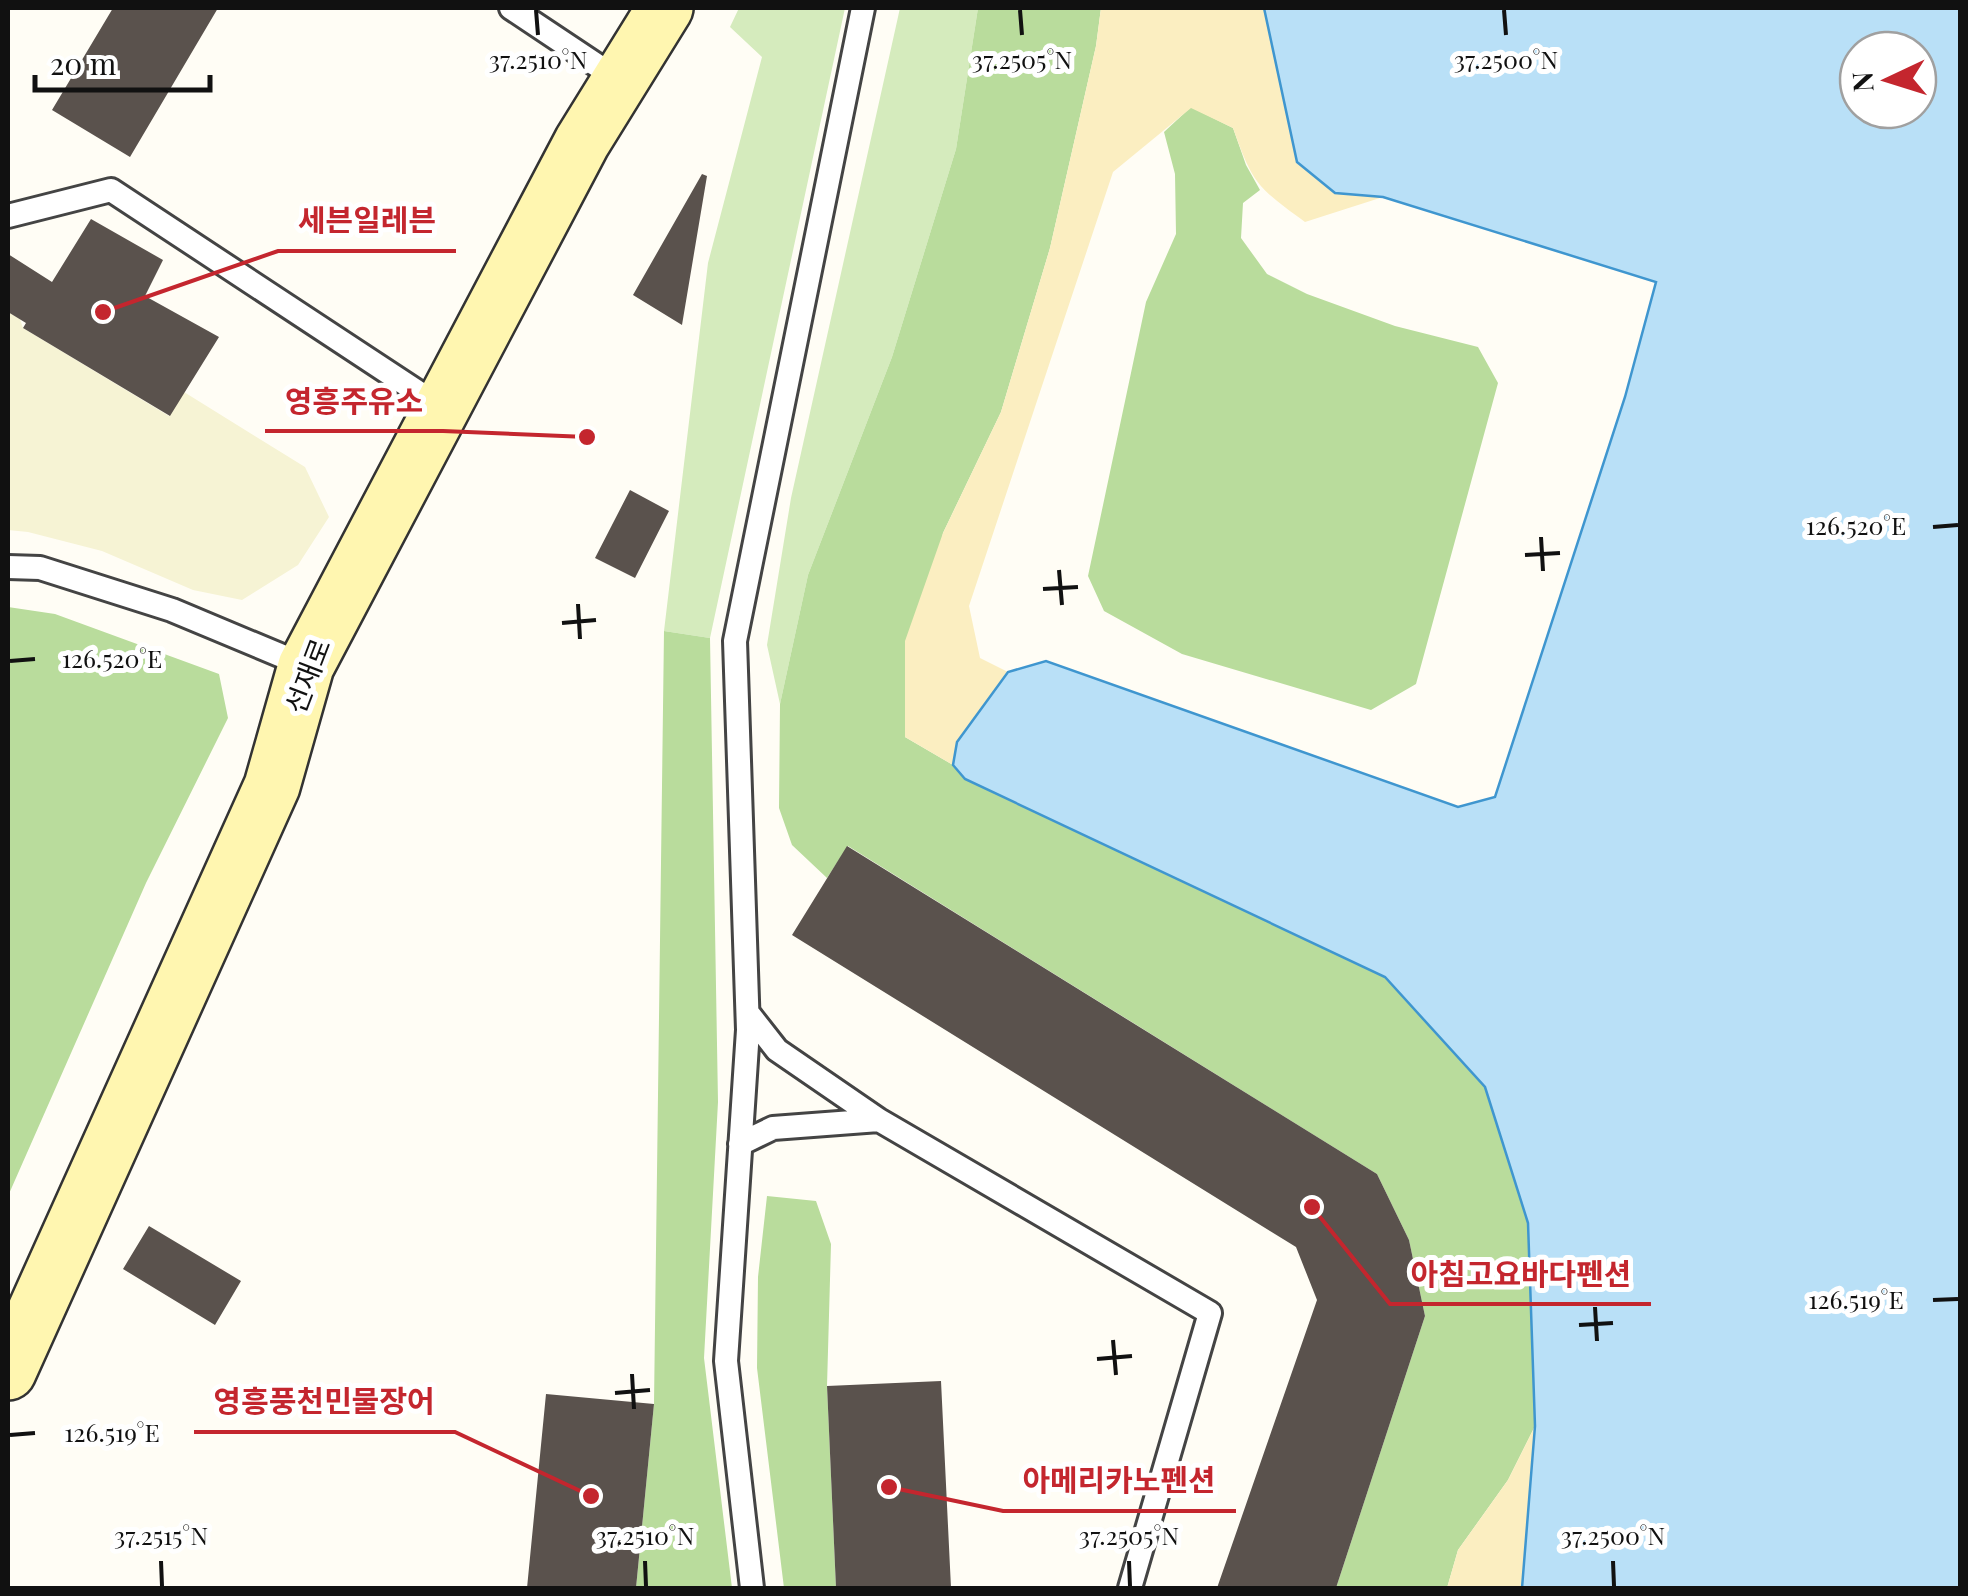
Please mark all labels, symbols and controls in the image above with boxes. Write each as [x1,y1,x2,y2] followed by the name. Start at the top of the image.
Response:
[35,30,210,92] scale bar
[1838,30,1938,130] north arrow
[489,42,587,75] text: 37.2510°N
[972,42,1072,75] text: 37.2505°N
[1454,42,1558,75] text: 37.2500°N
[50,43,117,83] text: 20 m
[1842,70,1881,93] text: N
[278,191,456,251] callout: 세븐일레븐
[298,199,436,239] text: 세븐일레븐
[265,371,443,431] callout: 영흥주유소
[285,380,423,420] text: 영흥주유소
[1806,508,1906,541] text: 126.520°E
[275,633,338,718] street label: 선재로
[62,641,162,674] text: 126.520°E
[1390,1244,1651,1304] callout: 아침고요바다펜션
[1411,1253,1631,1293] text: 아침고요바다펜션
[1808,1282,1904,1315] text: 126.519°E
[194,1372,455,1432] callout: 영흥풍천민물장어
[214,1380,434,1420] text: 영흥풍천민물장어
[64,1415,160,1448] text: 126.519°E
[1003,1451,1236,1511] callout: 아메리카노펜션
[1022,1459,1216,1499] text: 아메리카노펜션
[114,1518,208,1551] text: 37.2515°N
[596,1518,694,1551] text: 37.2510°N
[1079,1518,1179,1551] text: 37.2505°N
[1561,1518,1665,1551] text: 37.2500°N

